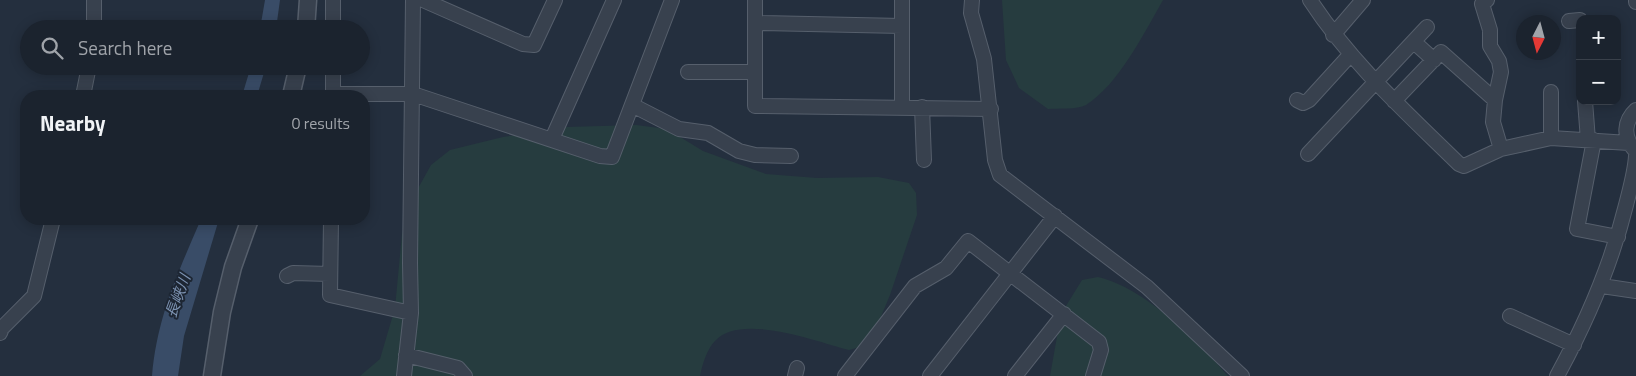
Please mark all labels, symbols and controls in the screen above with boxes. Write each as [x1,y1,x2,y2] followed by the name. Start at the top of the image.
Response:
[1516,15,1561,60] north arrow
[1576,15,1621,105] map controls
[1576,15,1621,60] button: +
[20,20,370,75] search box
[78,33,172,62] text: Search here
[38,34,66,62] icon: search
[1576,60,1621,105] button: −
[40,107,105,139] text: Nearby
[291,111,350,135] text: 0 results
[159,269,197,321] water label: 長峡川

